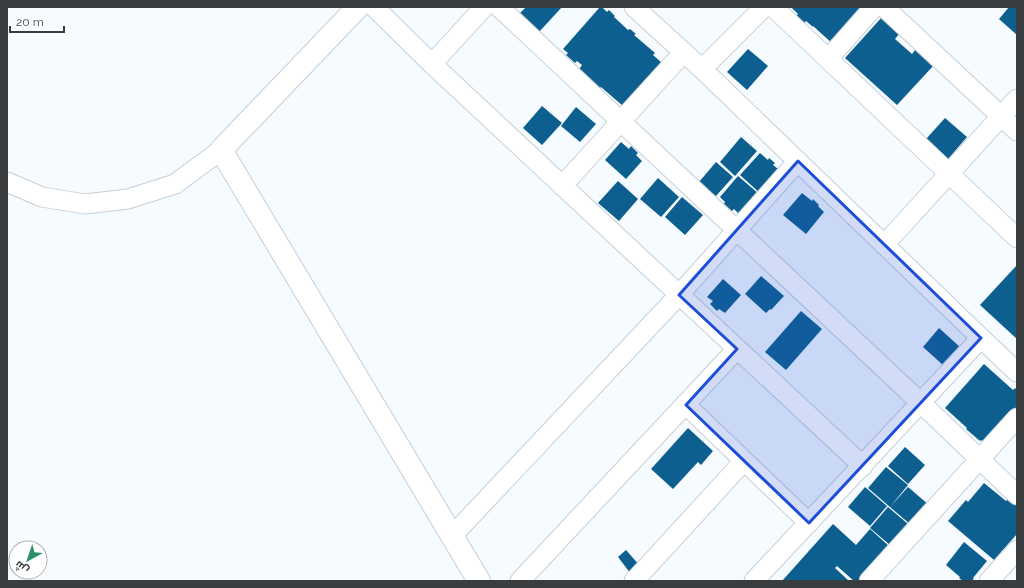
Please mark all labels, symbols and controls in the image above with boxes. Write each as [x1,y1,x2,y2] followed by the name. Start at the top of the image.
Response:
[10,8,64,34] scale bar
[16,15,44,29] text: 20 m
[8,540,48,580] north arrow
[12,558,31,577] text: ش

